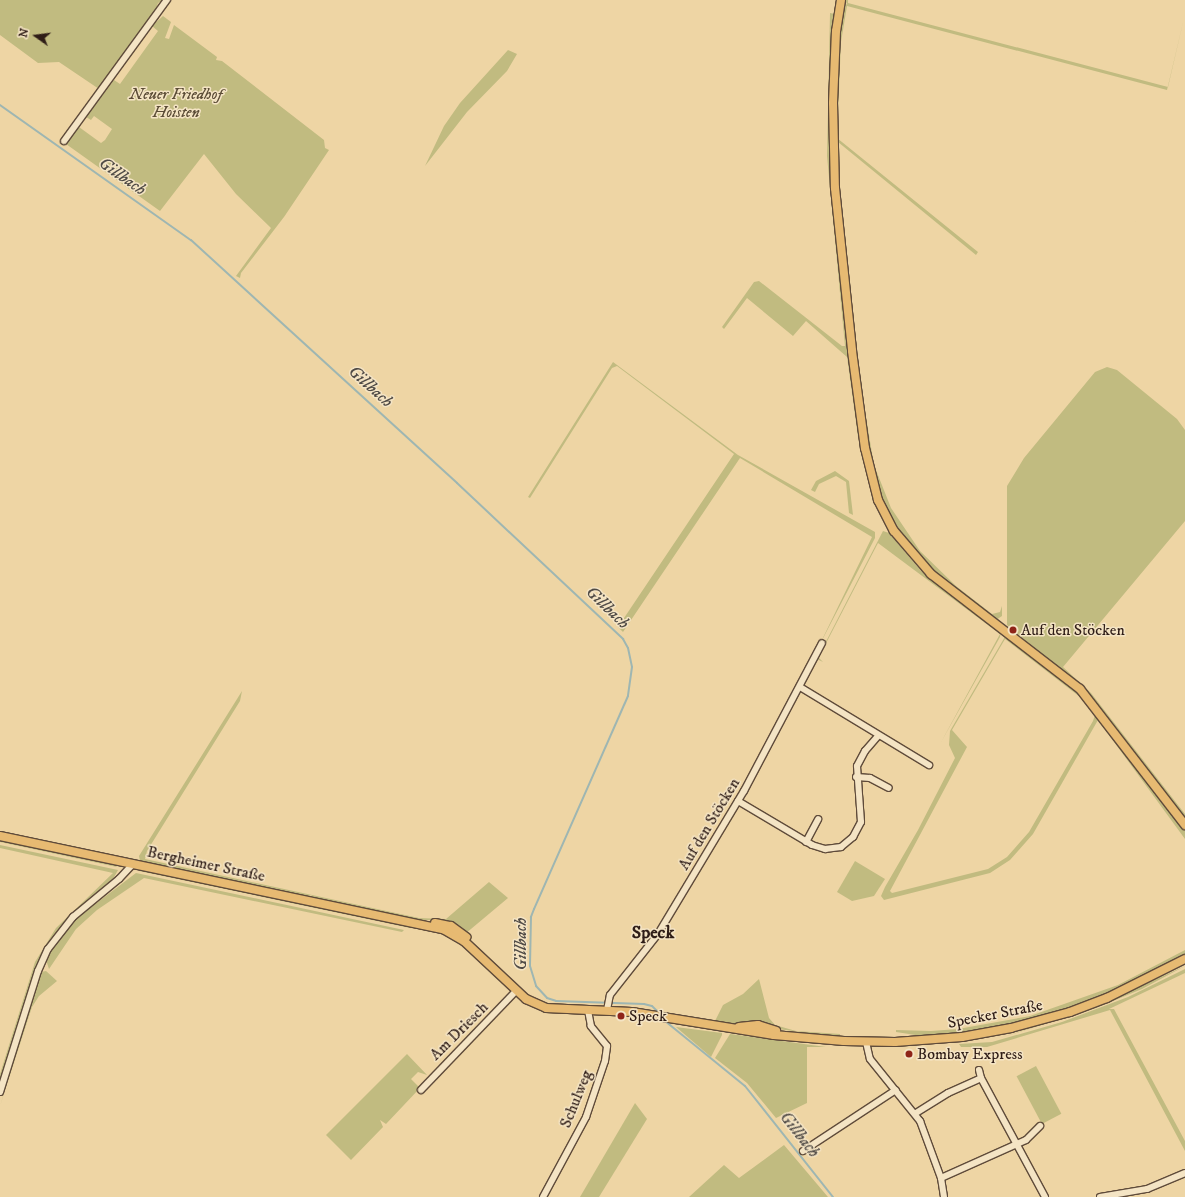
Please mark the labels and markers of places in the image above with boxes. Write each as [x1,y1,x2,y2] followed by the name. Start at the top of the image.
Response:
[1021,620,1125,640] place label: Auf den Stöcken
[1008,625,1018,635] marker: Auf den Stöcken
[629,1006,667,1026] place label: Speck
[616,1011,626,1021] marker: Speck
[917,1044,1023,1064] place label: Bombay Express
[904,1049,914,1059] marker: Bombay Express

